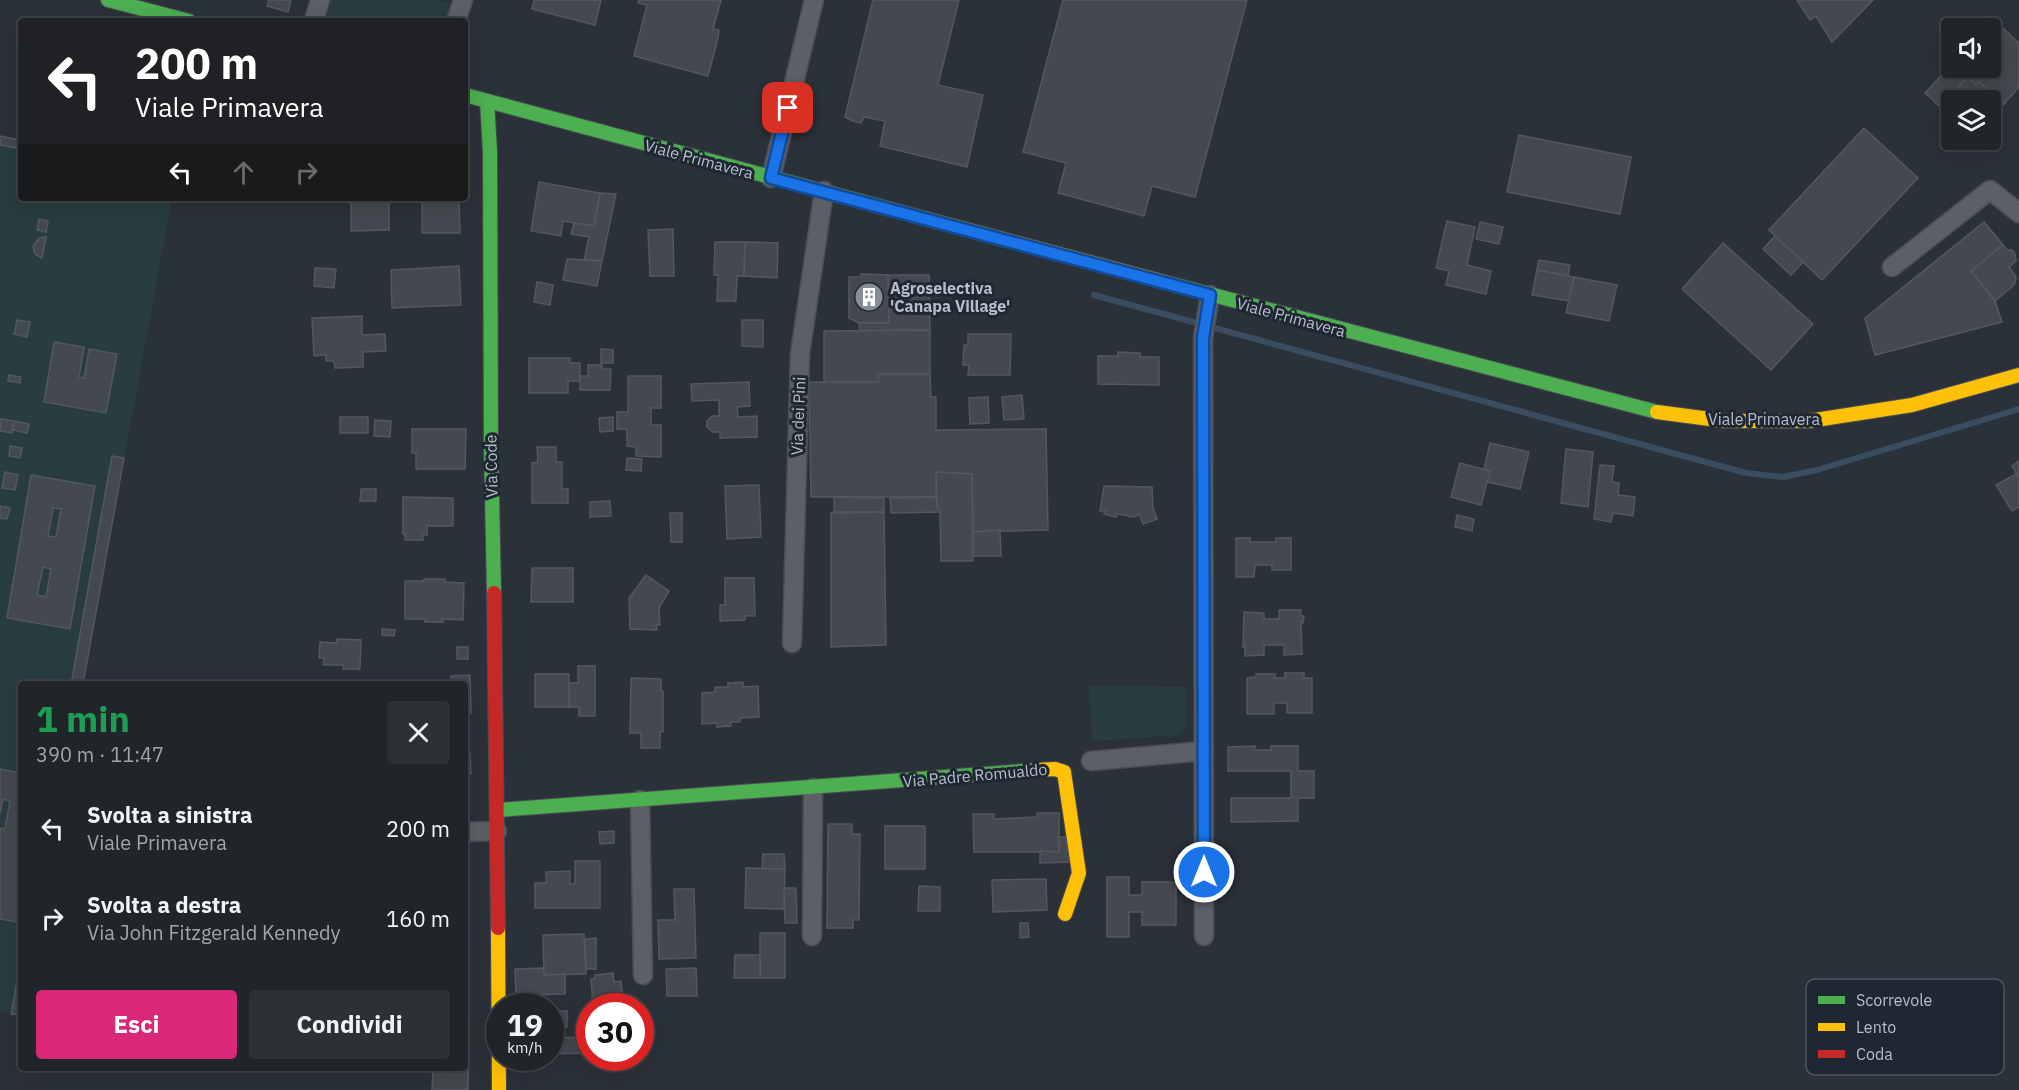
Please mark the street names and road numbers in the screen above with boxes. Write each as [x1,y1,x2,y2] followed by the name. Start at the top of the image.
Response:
[642,135,756,183] street label: Viale Primavera
[1234,293,1348,341] street label: Viale Primavera
[787,376,809,456] street label: Via dei Pini
[1708,409,1820,429] street label: Viale Primavera
[480,434,502,498] street label: Via Code
[902,759,1048,791] street label: Via Padre Romualdo

